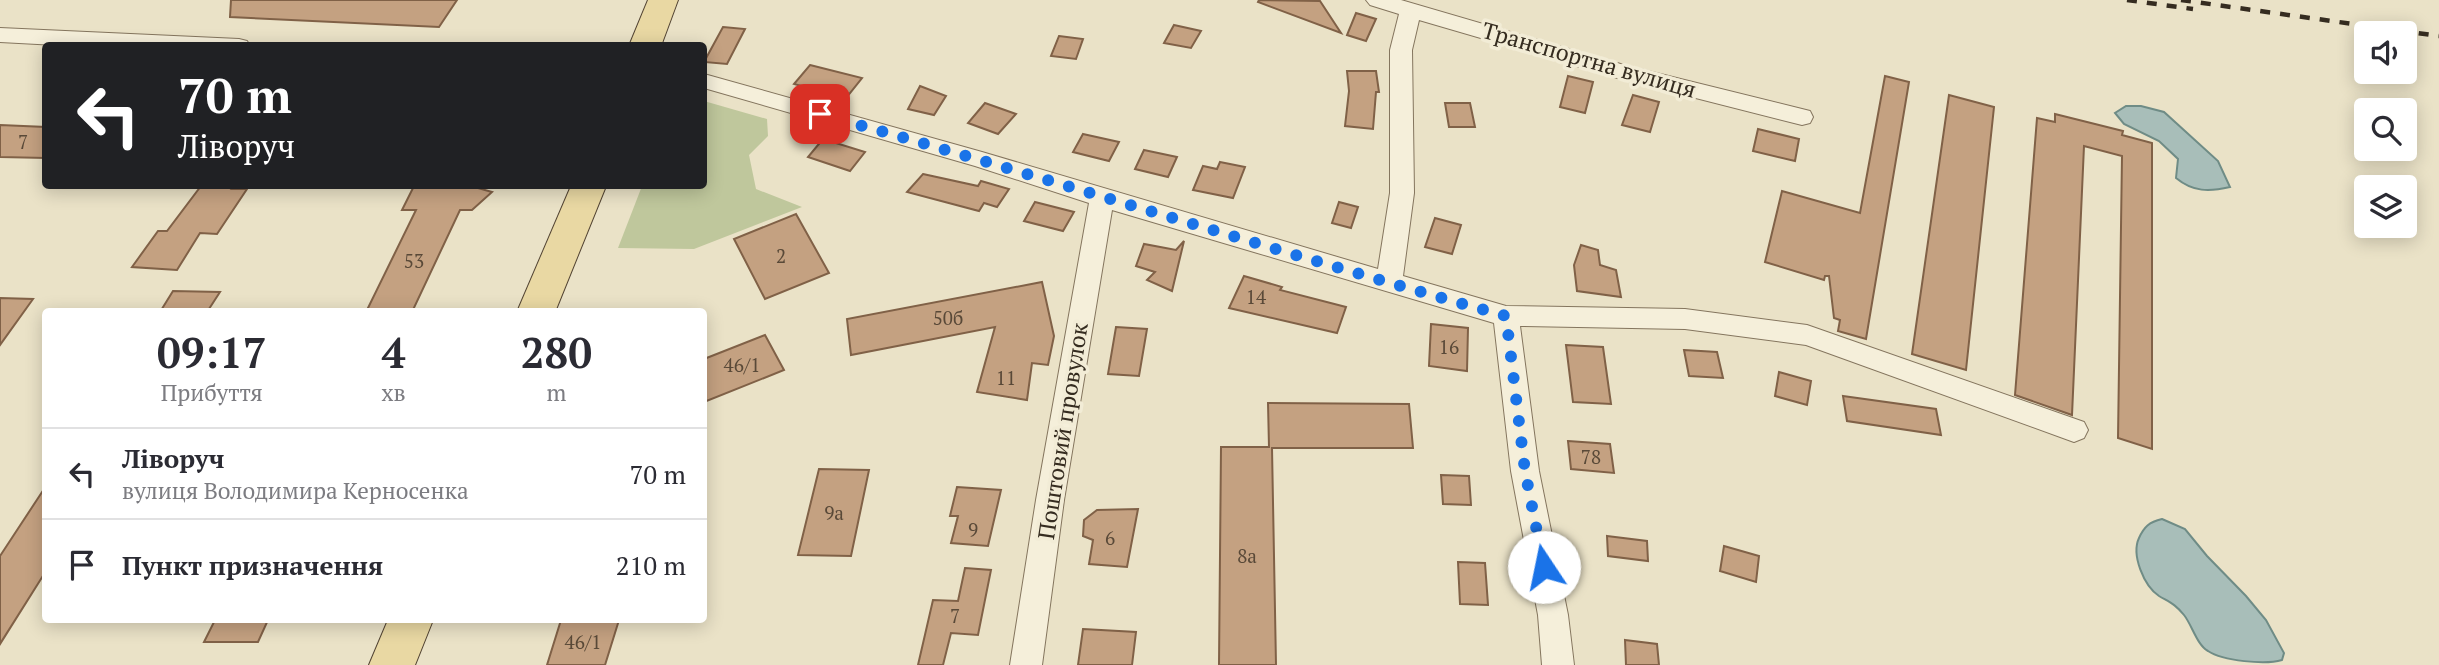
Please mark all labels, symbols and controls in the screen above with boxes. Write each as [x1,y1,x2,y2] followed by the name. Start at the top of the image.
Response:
[1479,14,1700,105] street label: Транспортна вулиця
[2354,21,2417,238] map controls
[2354,21,2417,84] button: sound
[178,62,292,127] text: 70 m
[63,70,154,161] icon: left
[790,84,850,144] pin
[801,95,839,133] icon: arrive
[2354,98,2417,161] button: search
[178,125,295,167] text: Ліворуч
[18,129,28,154] house number: 7
[2354,175,2417,238] button: layers
[776,243,786,268] house number: 2
[404,248,424,273] house number: 53
[1246,284,1267,309] house number: 14
[933,305,963,330] house number: 50б
[1030,320,1095,542] street label: Поштовий провулок
[157,324,266,380] text: 09:17
[382,324,405,380] text: 4
[521,324,592,380] text: 280
[1439,334,1459,359] house number: 16
[724,352,760,377] house number: 46/1
[996,365,1016,390] house number: 11
[161,377,263,408] text: Прибуття
[382,377,406,408] text: хв
[546,377,566,408] text: m
[122,441,225,475] text: Ліворуч
[1581,444,1601,469] house number: 78
[63,455,101,493] icon: left
[630,457,686,491] text: 70 m
[122,475,469,506] text: вулиця Володимира Керносенка
[824,500,844,525] house number: 9а
[968,517,978,542] house number: 9
[1105,525,1115,550] house number: 6
[1507,530,1581,604] position arrow
[1237,543,1257,568] house number: 8а
[63,546,101,584] icon: arrive
[122,548,383,582] text: Пункт призначення
[616,548,686,582] text: 210 m
[950,603,960,628] house number: 7
[565,629,601,654] house number: 46/1

